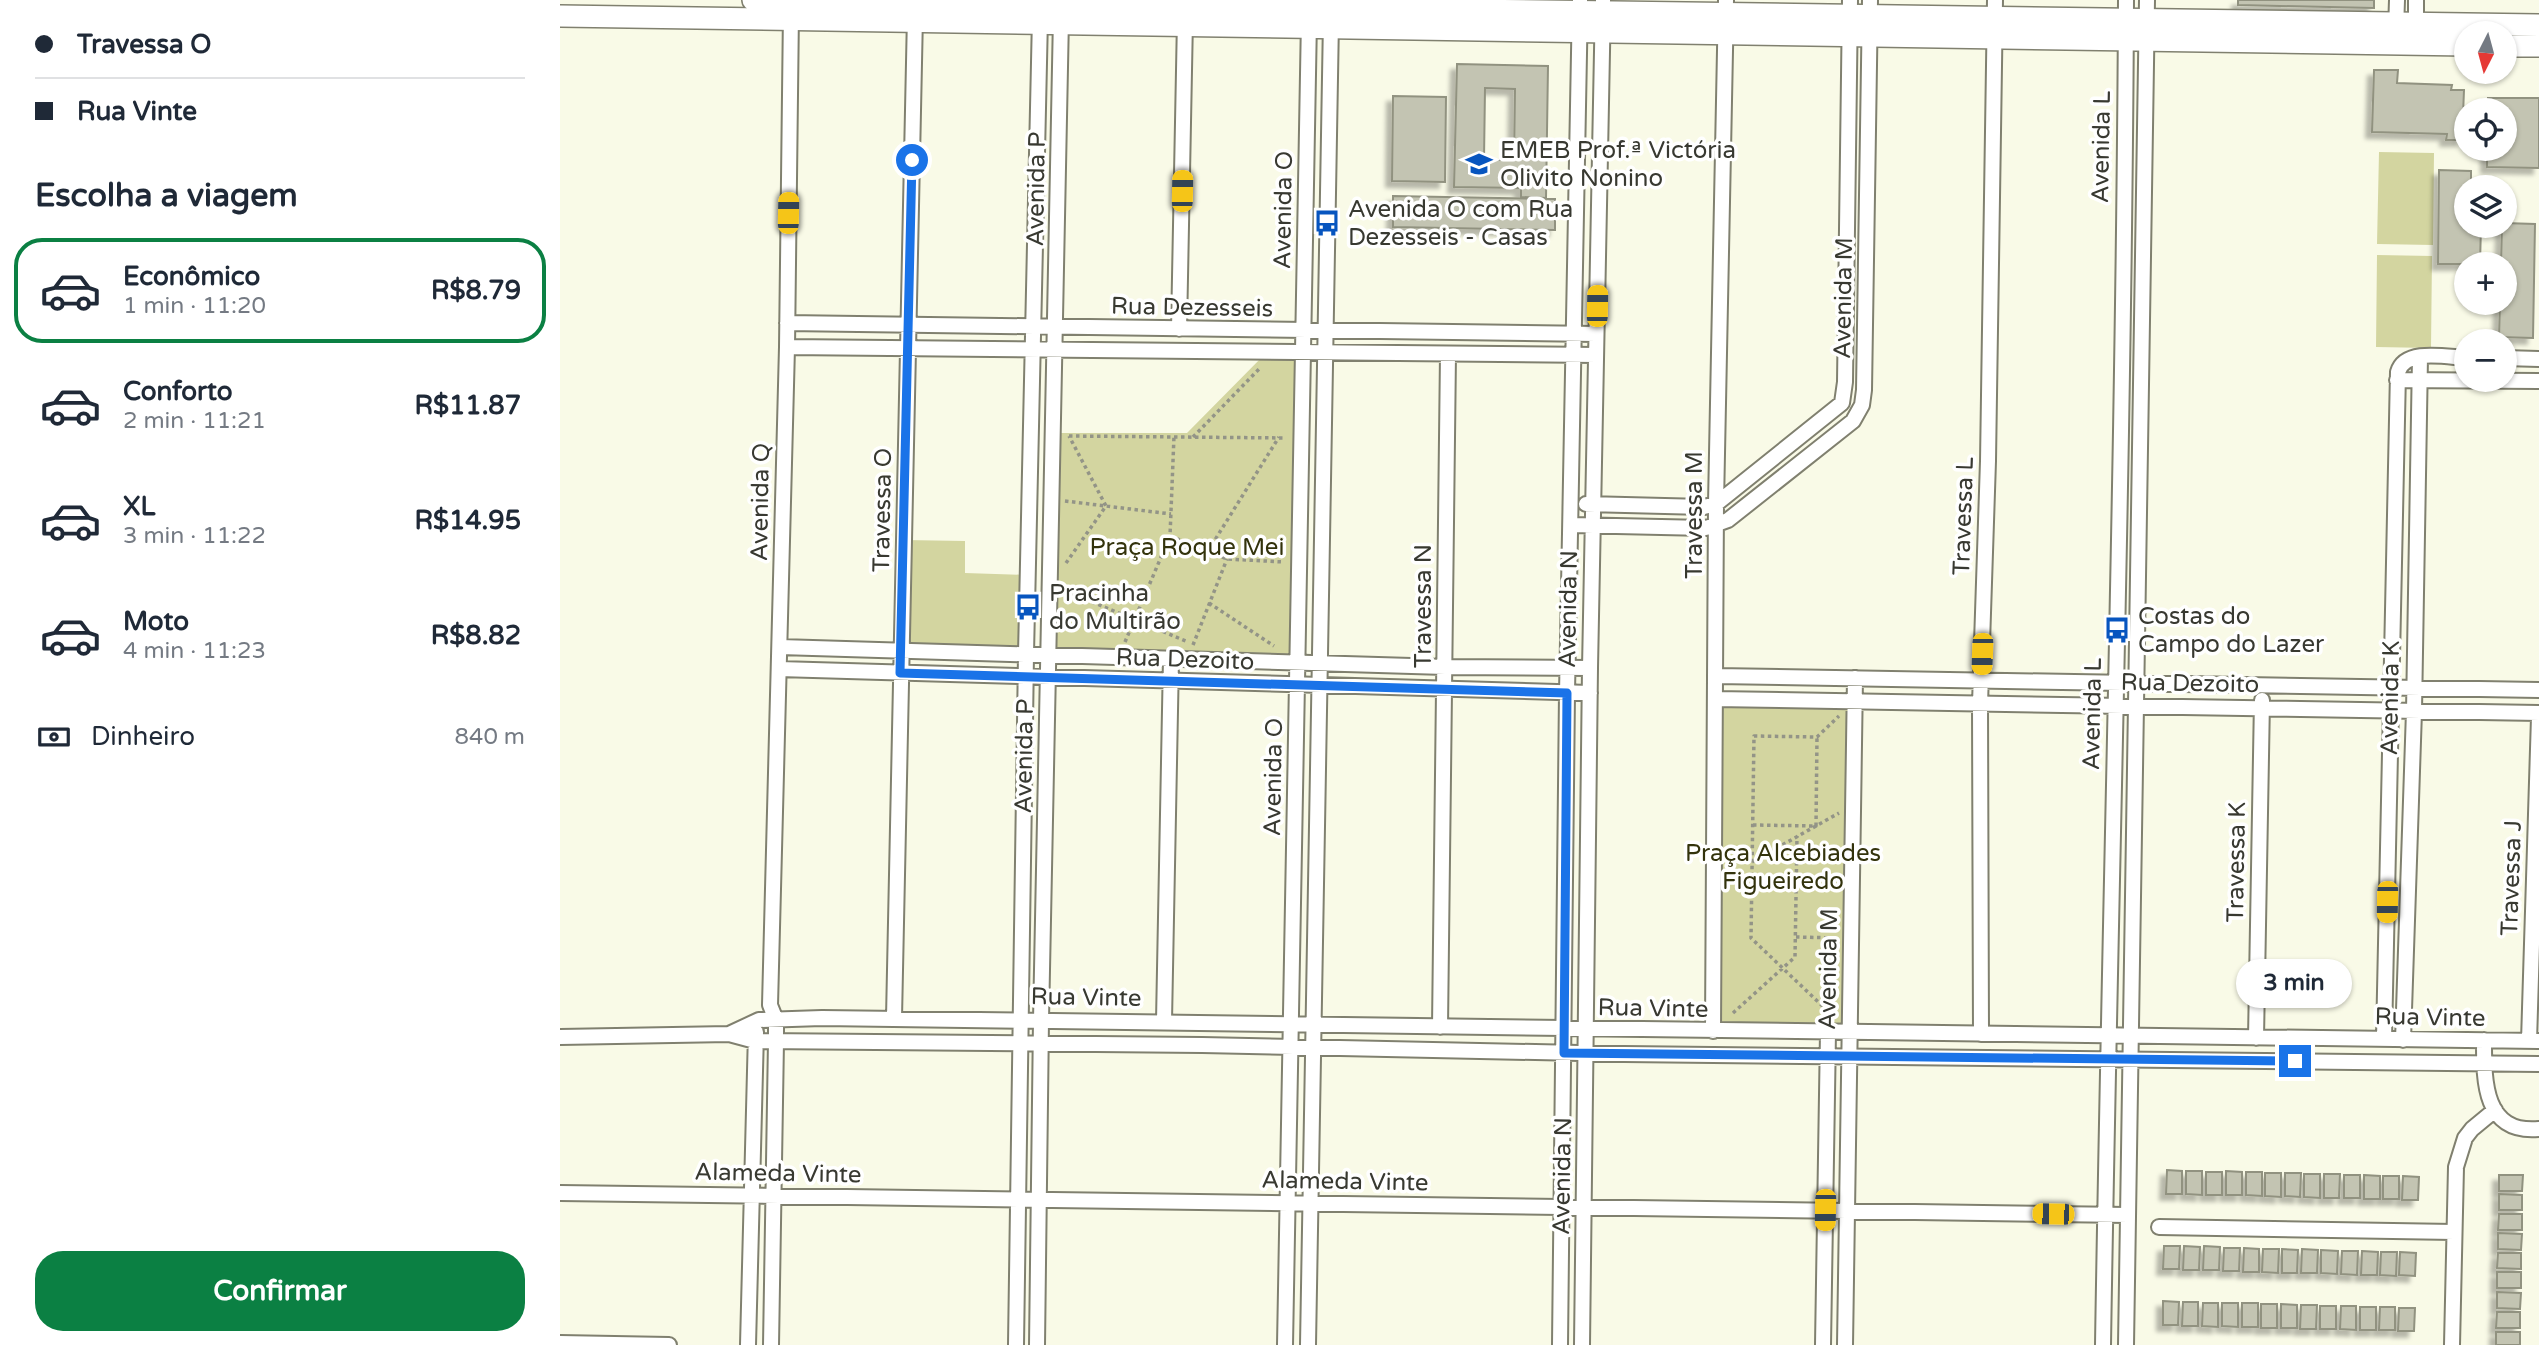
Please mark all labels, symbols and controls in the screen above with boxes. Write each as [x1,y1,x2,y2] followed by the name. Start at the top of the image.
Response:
[2454,21,2516,84] north arrow
[2454,21,2517,392] map controls
[77,29,211,60] text: Travessa O
[2086,90,2117,203] street label: Avenida L
[77,96,197,127] text: Rua Vinte
[2454,98,2517,161] button: locate
[1021,131,1052,247] street label: Avenida P
[1500,136,1736,193] place label: EMEB Prof.ª Victória Olivito Nonino
[896,144,928,176] route start
[1464,149,1494,179] school or university icon: EMEB Prof.ª Victória Olivito Nonino
[1268,151,1299,269] street label: Avenida O
[1172,170,1193,212] car
[2454,175,2517,238] button: layers
[35,177,298,215] text: Escolha a viagem
[778,192,799,234] car
[1348,195,1573,252] place label: Avenida O com Rua Dezesseis - Casas
[1312,208,1342,238] bus stop icon: Avenida O com Rua Dezesseis - Casas
[1828,237,1859,359] street label: Avenida M
[2454,252,2517,315] button: +
[39,259,102,322] icon: car
[123,261,260,292] text: Econômico
[431,275,521,306] text: R$8.79
[1587,285,1608,327] car
[123,292,266,320] text: 1 min · 11:20
[1111,292,1273,323] street label: Rua Dezesseis
[2454,329,2517,392] button: −
[39,374,102,437] icon: car
[123,376,232,407] text: Conforto
[415,390,521,421] text: R$11.87
[123,407,266,435] text: 2 min · 11:21
[745,443,776,561] street label: Avenida Q
[867,448,898,572] street label: Travessa O
[1680,451,1709,579] street label: Travessa M
[1947,456,1980,576] street label: Travessa L
[39,489,102,552] icon: car
[123,491,155,522] text: XL
[414,505,521,536] text: R$14.95
[123,522,266,550] text: 3 min · 11:22
[1090,533,1284,562] park label: Praça Roque Mei
[1409,544,1438,668] street label: Travessa N
[1553,550,1584,668] street label: Avenida N
[1049,579,1181,636] place label: Pracinha do Multirão
[1013,592,1043,622] bus stop icon: Pracinha do Multirão
[2138,602,2325,659] place label: Costas do Campo do Lazer
[39,604,102,667] icon: car
[123,606,189,637] text: Moto
[2102,615,2132,645] bus stop icon: Costas do Campo do Lazer
[431,620,521,651] text: R$8.82
[1971,633,1994,675] car
[123,637,266,665] text: 4 min · 11:23
[2375,640,2406,756] street label: Avenida K
[1115,643,1255,676] street label: Rua Dezoito
[2077,657,2108,770] street label: Avenida L
[2120,668,2260,699] street label: Rua Dezoito
[1009,698,1040,814] street label: Avenida P
[35,718,73,756] icon: cash
[1258,718,1289,836] street label: Avenida O
[91,721,195,752] text: Dinheiro
[455,723,525,751] text: 840 m
[2221,801,2252,923] street label: Travessa K
[2495,820,2528,936] street label: Travessa J
[1685,839,1881,896] park label: Praça Alcebiades Figueiredo
[2377,881,2398,923] car
[1813,908,1844,1030] street label: Avenida M
[2237,960,2353,1009] callout: 3 min
[2263,969,2325,997] text: 3 min
[1030,982,1142,1013] street label: Rua Vinte
[1597,993,1709,1024] street label: Rua Vinte
[2374,1002,2486,1033] street label: Rua Vinte
[2279,1045,2311,1077] route end
[1547,1117,1578,1235] street label: Avenida N
[694,1158,862,1189] street label: Alameda Vinte
[1261,1166,1429,1197] street label: Alameda Vinte
[1815,1189,1836,1231] car
[2032,1203,2075,1225] car
[35,1251,525,1331] button: Confirmar

